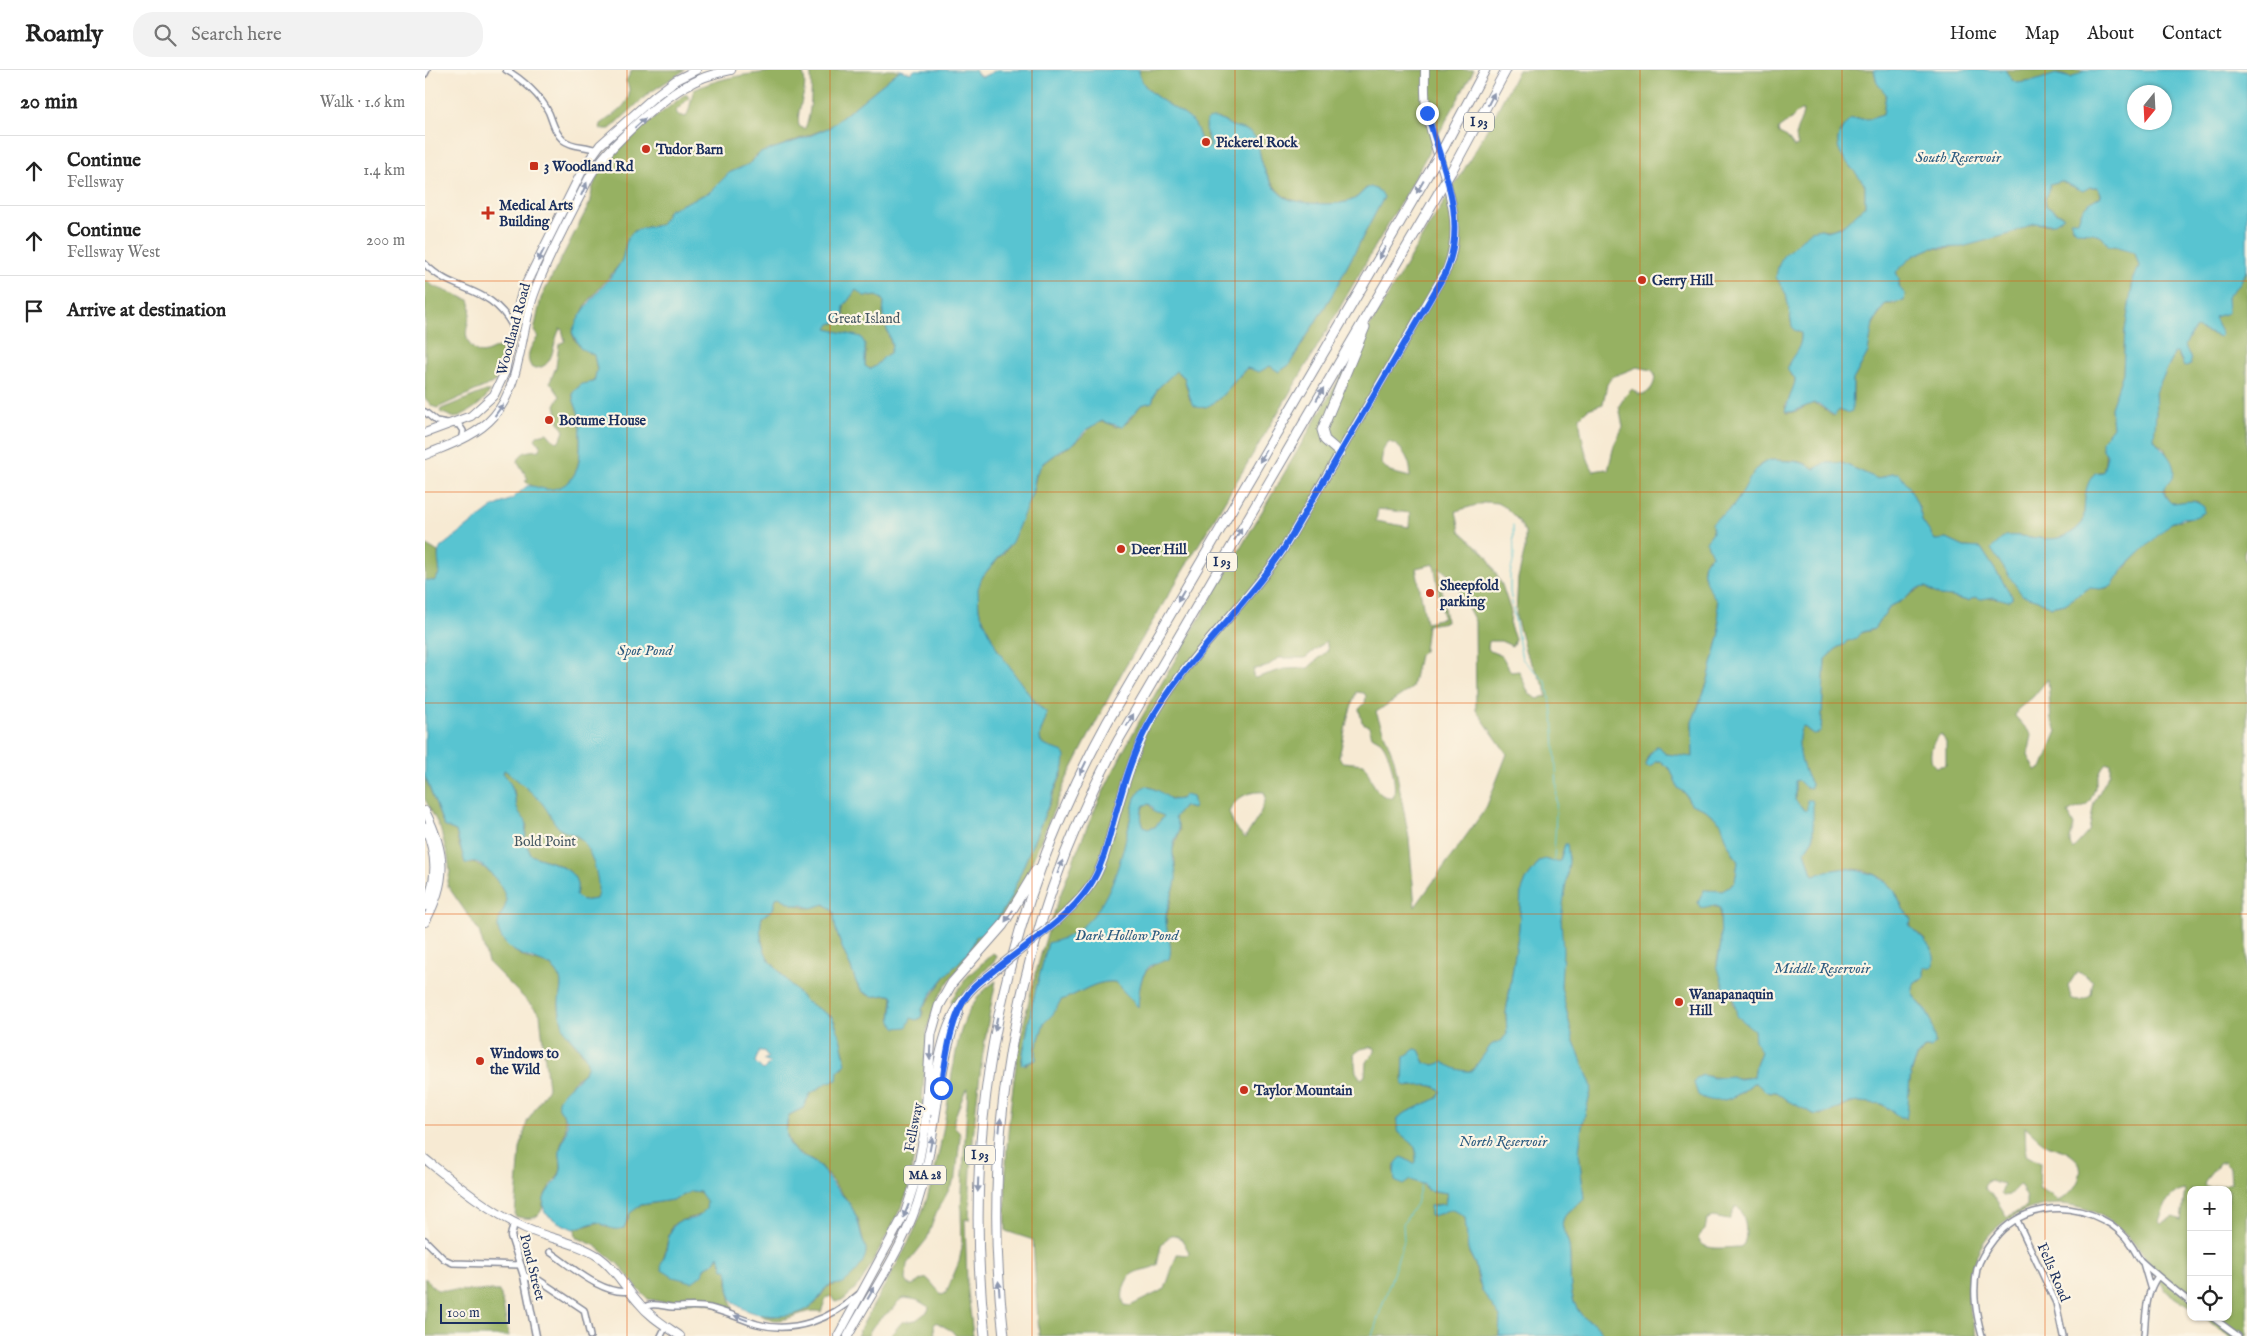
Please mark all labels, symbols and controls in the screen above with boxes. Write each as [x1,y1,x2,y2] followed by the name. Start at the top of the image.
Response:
[133,12,483,57] search box
[25,19,103,50] text: Roamly
[151,21,179,49] icon: search
[191,23,282,47] text: Search here
[1950,23,1997,46] text: Home
[2025,23,2059,46] text: Map
[2087,23,2134,46] text: About
[2162,23,2222,46] text: Contact
[2127,85,2172,130] north arrow
[20,89,78,116] text: 20 min
[1487,91,1495,106] one-way arrow
[320,93,405,113] text: Walk · 1.6 km
[1416,102,1439,125] route end
[1464,112,1494,132] road number: I 93
[634,117,646,129] one-way arrow
[1216,134,1298,152] place label: Pickerel Rock
[1200,136,1212,148] marker: Pickerel Rock
[655,141,724,159] place label: Tudor Barn
[640,143,652,155] marker: Tudor Barn
[1915,148,2002,167] water label: South Reservoir
[67,149,141,173] text: Continue
[20,157,48,185] icon: ahead
[544,158,634,176] place label: 3 Woodland Rd
[528,160,540,172] marker: 3 Woodland Rd
[363,161,405,181] text: 1.4 km
[67,173,124,193] text: Fellsway
[1416,181,1425,194] one-way arrow
[580,182,588,196] one-way arrow
[499,197,573,231] place label: Medical Arts Building
[481,206,495,220] marker: Medical Arts Building
[67,219,141,243] text: Continue
[20,227,48,255] icon: ahead
[366,231,405,251] text: 200 m
[67,243,160,263] text: Fellsway West
[1377,246,1386,259] one-way arrow
[537,248,545,262] one-way arrow
[1652,272,1714,290] place label: Gerry Hill
[1636,274,1648,286] marker: Gerry Hill
[493,281,535,377] street label: Woodland Road
[20,297,48,325] icon: arrive
[67,299,226,323] text: Arrive at destination
[828,310,901,328] park label: Great Island
[1316,388,1325,401] one-way arrow
[494,403,504,417] one-way arrow
[559,412,647,430] place label: Botume House
[543,414,555,426] marker: Botume House
[1259,448,1267,463] one-way arrow
[1234,528,1243,541] one-way arrow
[1131,541,1188,559] place label: Deer Hill
[1115,543,1127,555] marker: Deer Hill
[1207,552,1237,572] road number: I 93
[1439,577,1499,611] place label: Sheepfold parking
[1424,587,1436,599] marker: Sheepfold parking
[1176,589,1185,603] one-way arrow
[617,641,674,660] water label: Spot Pond
[1125,713,1134,727] one-way arrow
[1079,760,1087,775] one-way arrow
[514,833,576,851] park label: Bold Point
[1057,859,1064,874] one-way arrow
[1004,909,1014,923] one-way arrow
[1075,926,1180,945] water label: Dark Hollow Pond
[1774,959,1871,978] water label: Middle Reservoir
[1688,986,1774,1020] place label: Wanapanaquin Hill
[1673,996,1685,1008] marker: Wanapanaquin Hill
[992,1017,1000,1032] one-way arrow
[489,1045,559,1079] place label: Windows to the Wild
[926,1045,934,1061] one-way arrow
[474,1055,486,1067] marker: Windows to the Wild
[930,1077,953,1100] route start
[1253,1082,1353,1100] place label: Taylor Mountain
[1238,1084,1250,1096] marker: Taylor Mountain
[900,1101,928,1153] street label: Fellsway
[997,1117,1005,1133] one-way arrow
[1459,1132,1548,1151] water label: North Reservoir
[927,1135,935,1151] one-way arrow
[965,1146,995,1164] road number: I 93
[904,1166,946,1184] road number: MA 28
[974,1178,982,1194] one-way arrow
[2187,1186,2232,1321] map controls
[2187,1186,2232,1231] button: +
[901,1204,909,1218] one-way arrow
[2187,1231,2232,1276] button: −
[515,1232,549,1303] street label: Pond Street
[2033,1240,2074,1305] street label: Fells Road
[2187,1276,2232,1321] button: locate
[995,1279,1003,1295] one-way arrow
[867,1287,876,1300] one-way arrow
[440,1301,510,1324] scale bar
[447,1304,480,1322] text: 100 m
[733,1314,748,1322] one-way arrow

